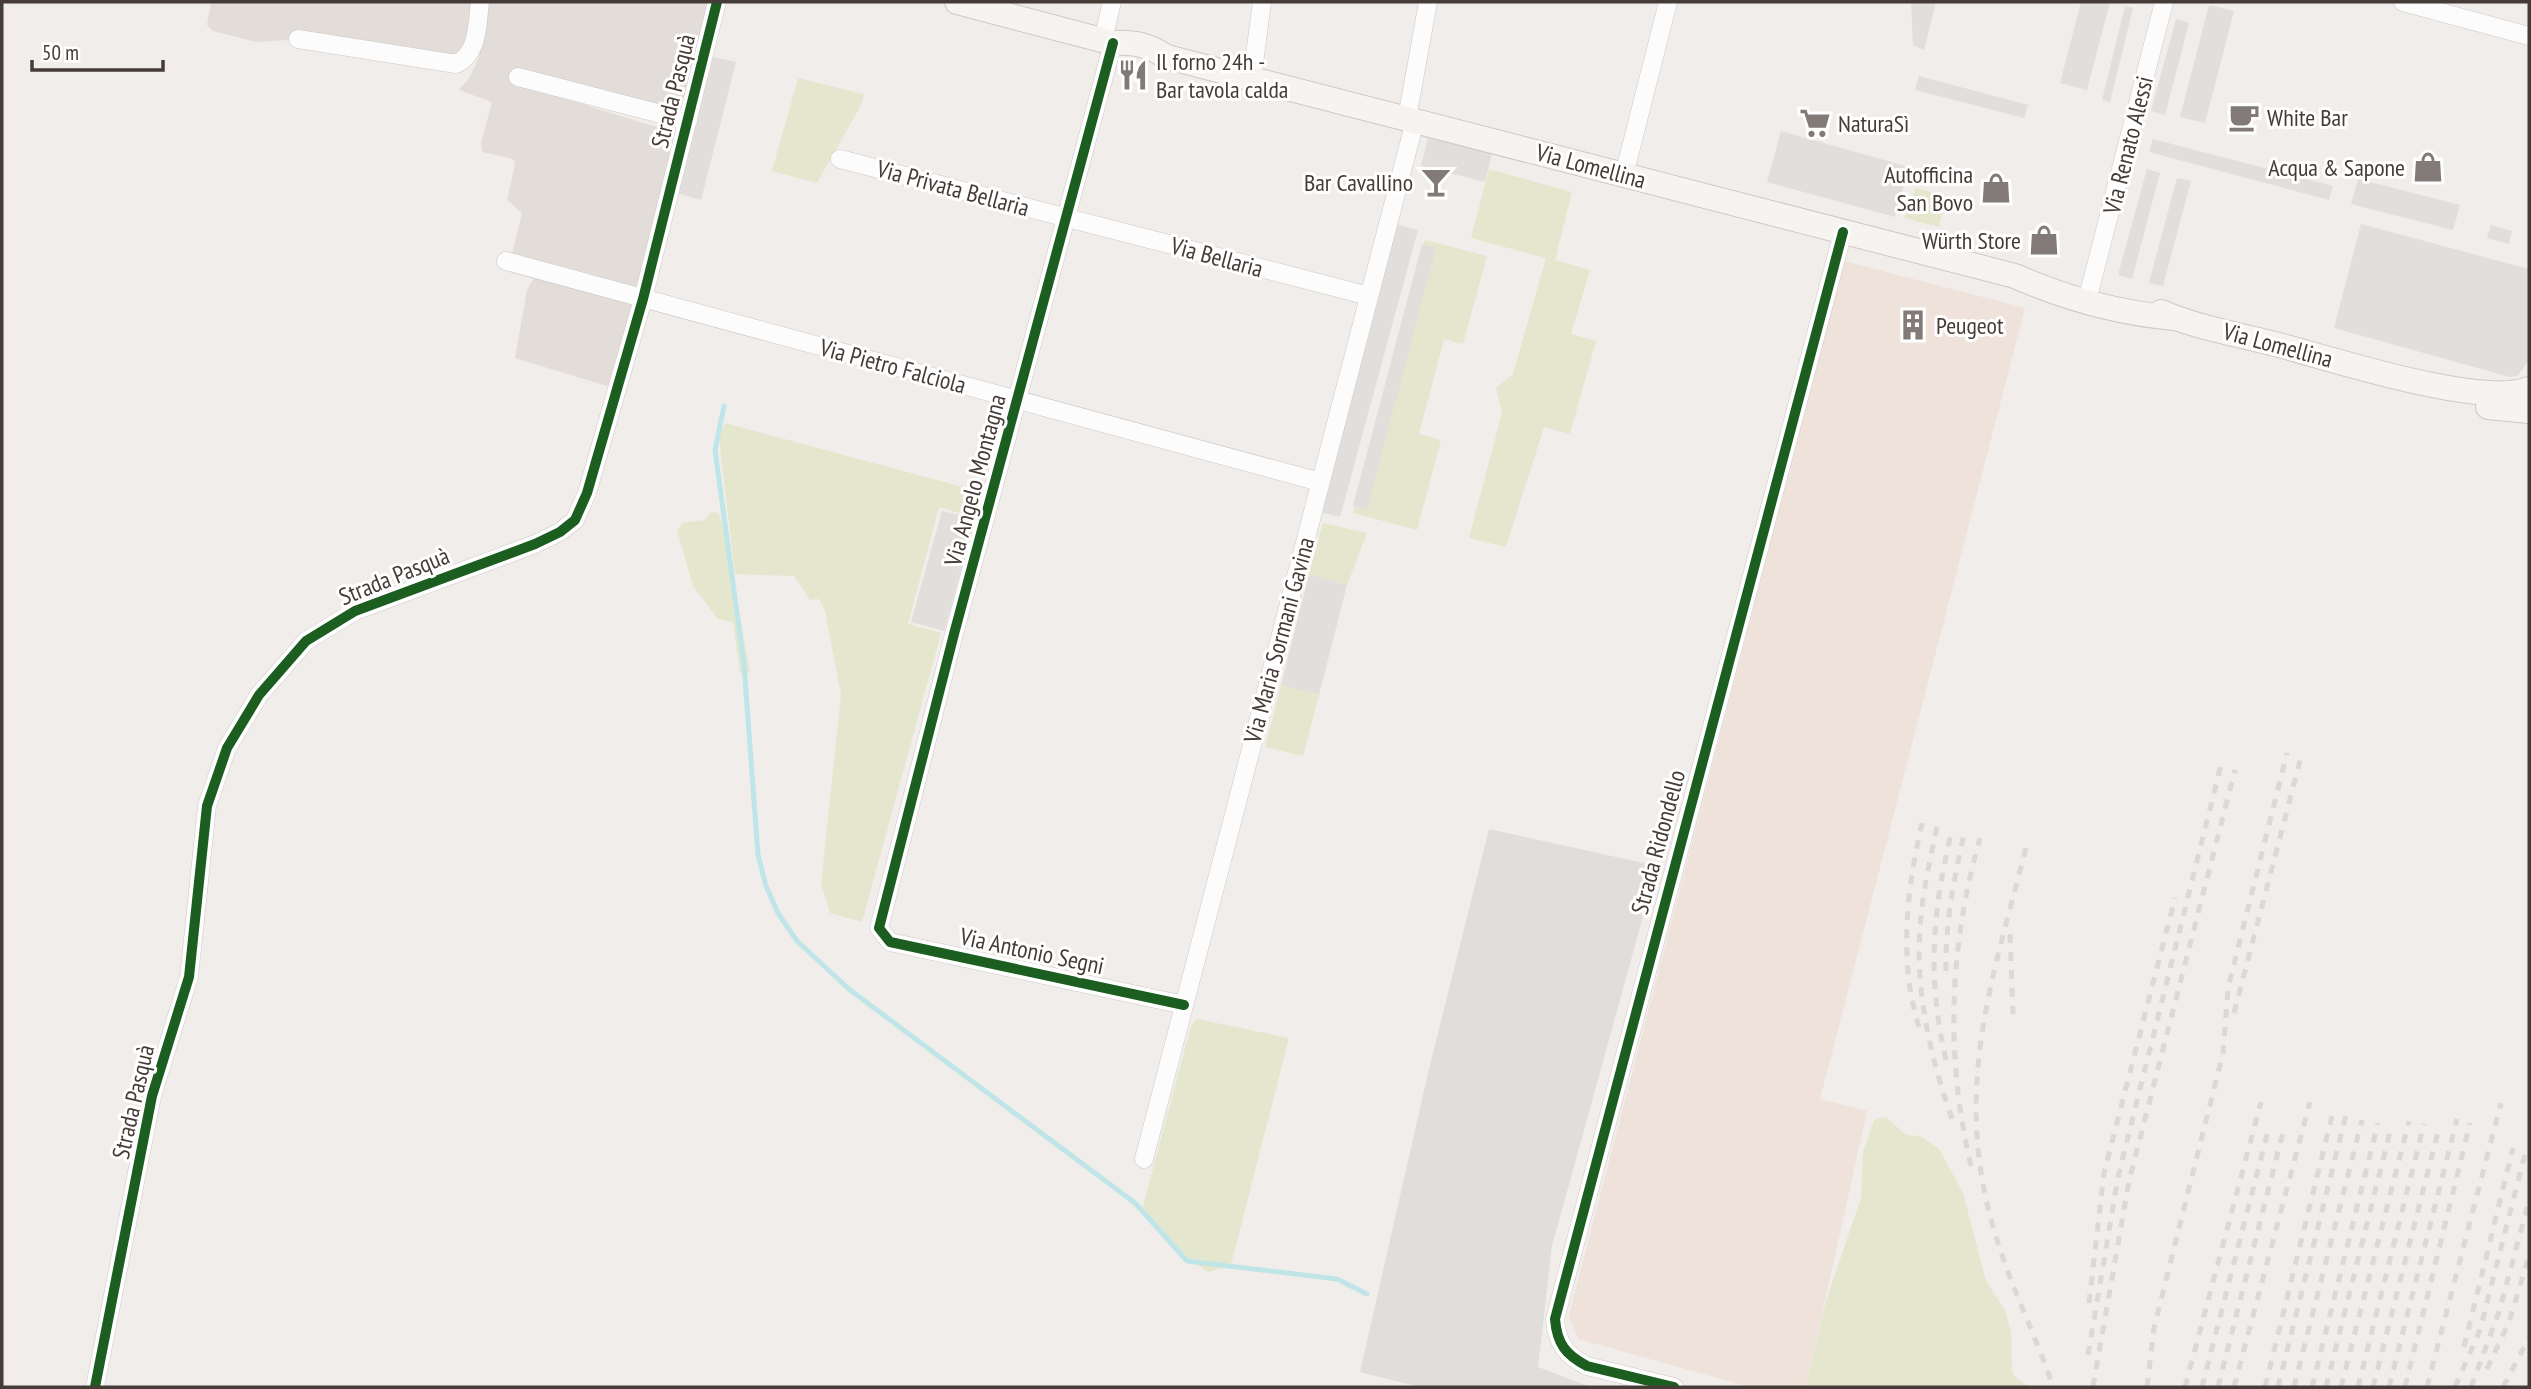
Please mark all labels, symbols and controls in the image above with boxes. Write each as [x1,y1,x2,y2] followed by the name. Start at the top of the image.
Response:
[32,28,163,72] scale bar
[644,31,702,151] street label: Strada Pasquà
[42,39,79,66] text: 50 m
[1156,46,1288,105] place label: Il forno 24h - Bar tavola calda
[1116,58,1150,92] restaurant icon: Il forno 24h - Bar tavola calda
[2096,73,2160,218] street label: Via Renato Alessi
[2227,100,2261,134] cafe icon: White Bar
[2267,102,2348,133] place label: White Bar
[1798,106,1832,140] supermarket icon: NaturaSì
[1838,108,1909,139] place label: NaturaSì
[1532,136,1649,196] street label: Via Lomellina
[2411,150,2445,184] shop icon: Acqua & Sapone
[2268,152,2405,183] place label: Acqua & Sapone
[872,153,1033,223] street label: Via Privata Bellaria
[1884,159,1973,218] place label: Autofficina San Bovo
[1419,165,1453,199] bar icon: Bar Cavallino
[1304,167,1413,198] place label: Bar Cavallino
[1979,171,2013,205] shop icon: Autofficina San Bovo
[2027,223,2061,257] shop icon: Würth Store
[1922,225,2021,256] place label: Würth Store
[1166,230,1267,284] street label: Via Bellaria
[1896,308,1930,342] building icon: Peugeot
[1936,310,2004,341] place label: Peugeot
[2219,315,2336,375] street label: Via Lomellina
[816,331,969,400] street label: Via Pietro Falciola
[937,391,1013,570] street label: Via Angelo Montagna
[1236,534,1321,747] street label: Via Maria Sormani Gavina
[334,540,454,612] street label: Strada Pasquà
[1624,767,1692,917] street label: Strada Ridondello
[956,920,1107,981] street label: Via Antonio Segni
[105,1042,161,1162] street label: Strada Pasquà

